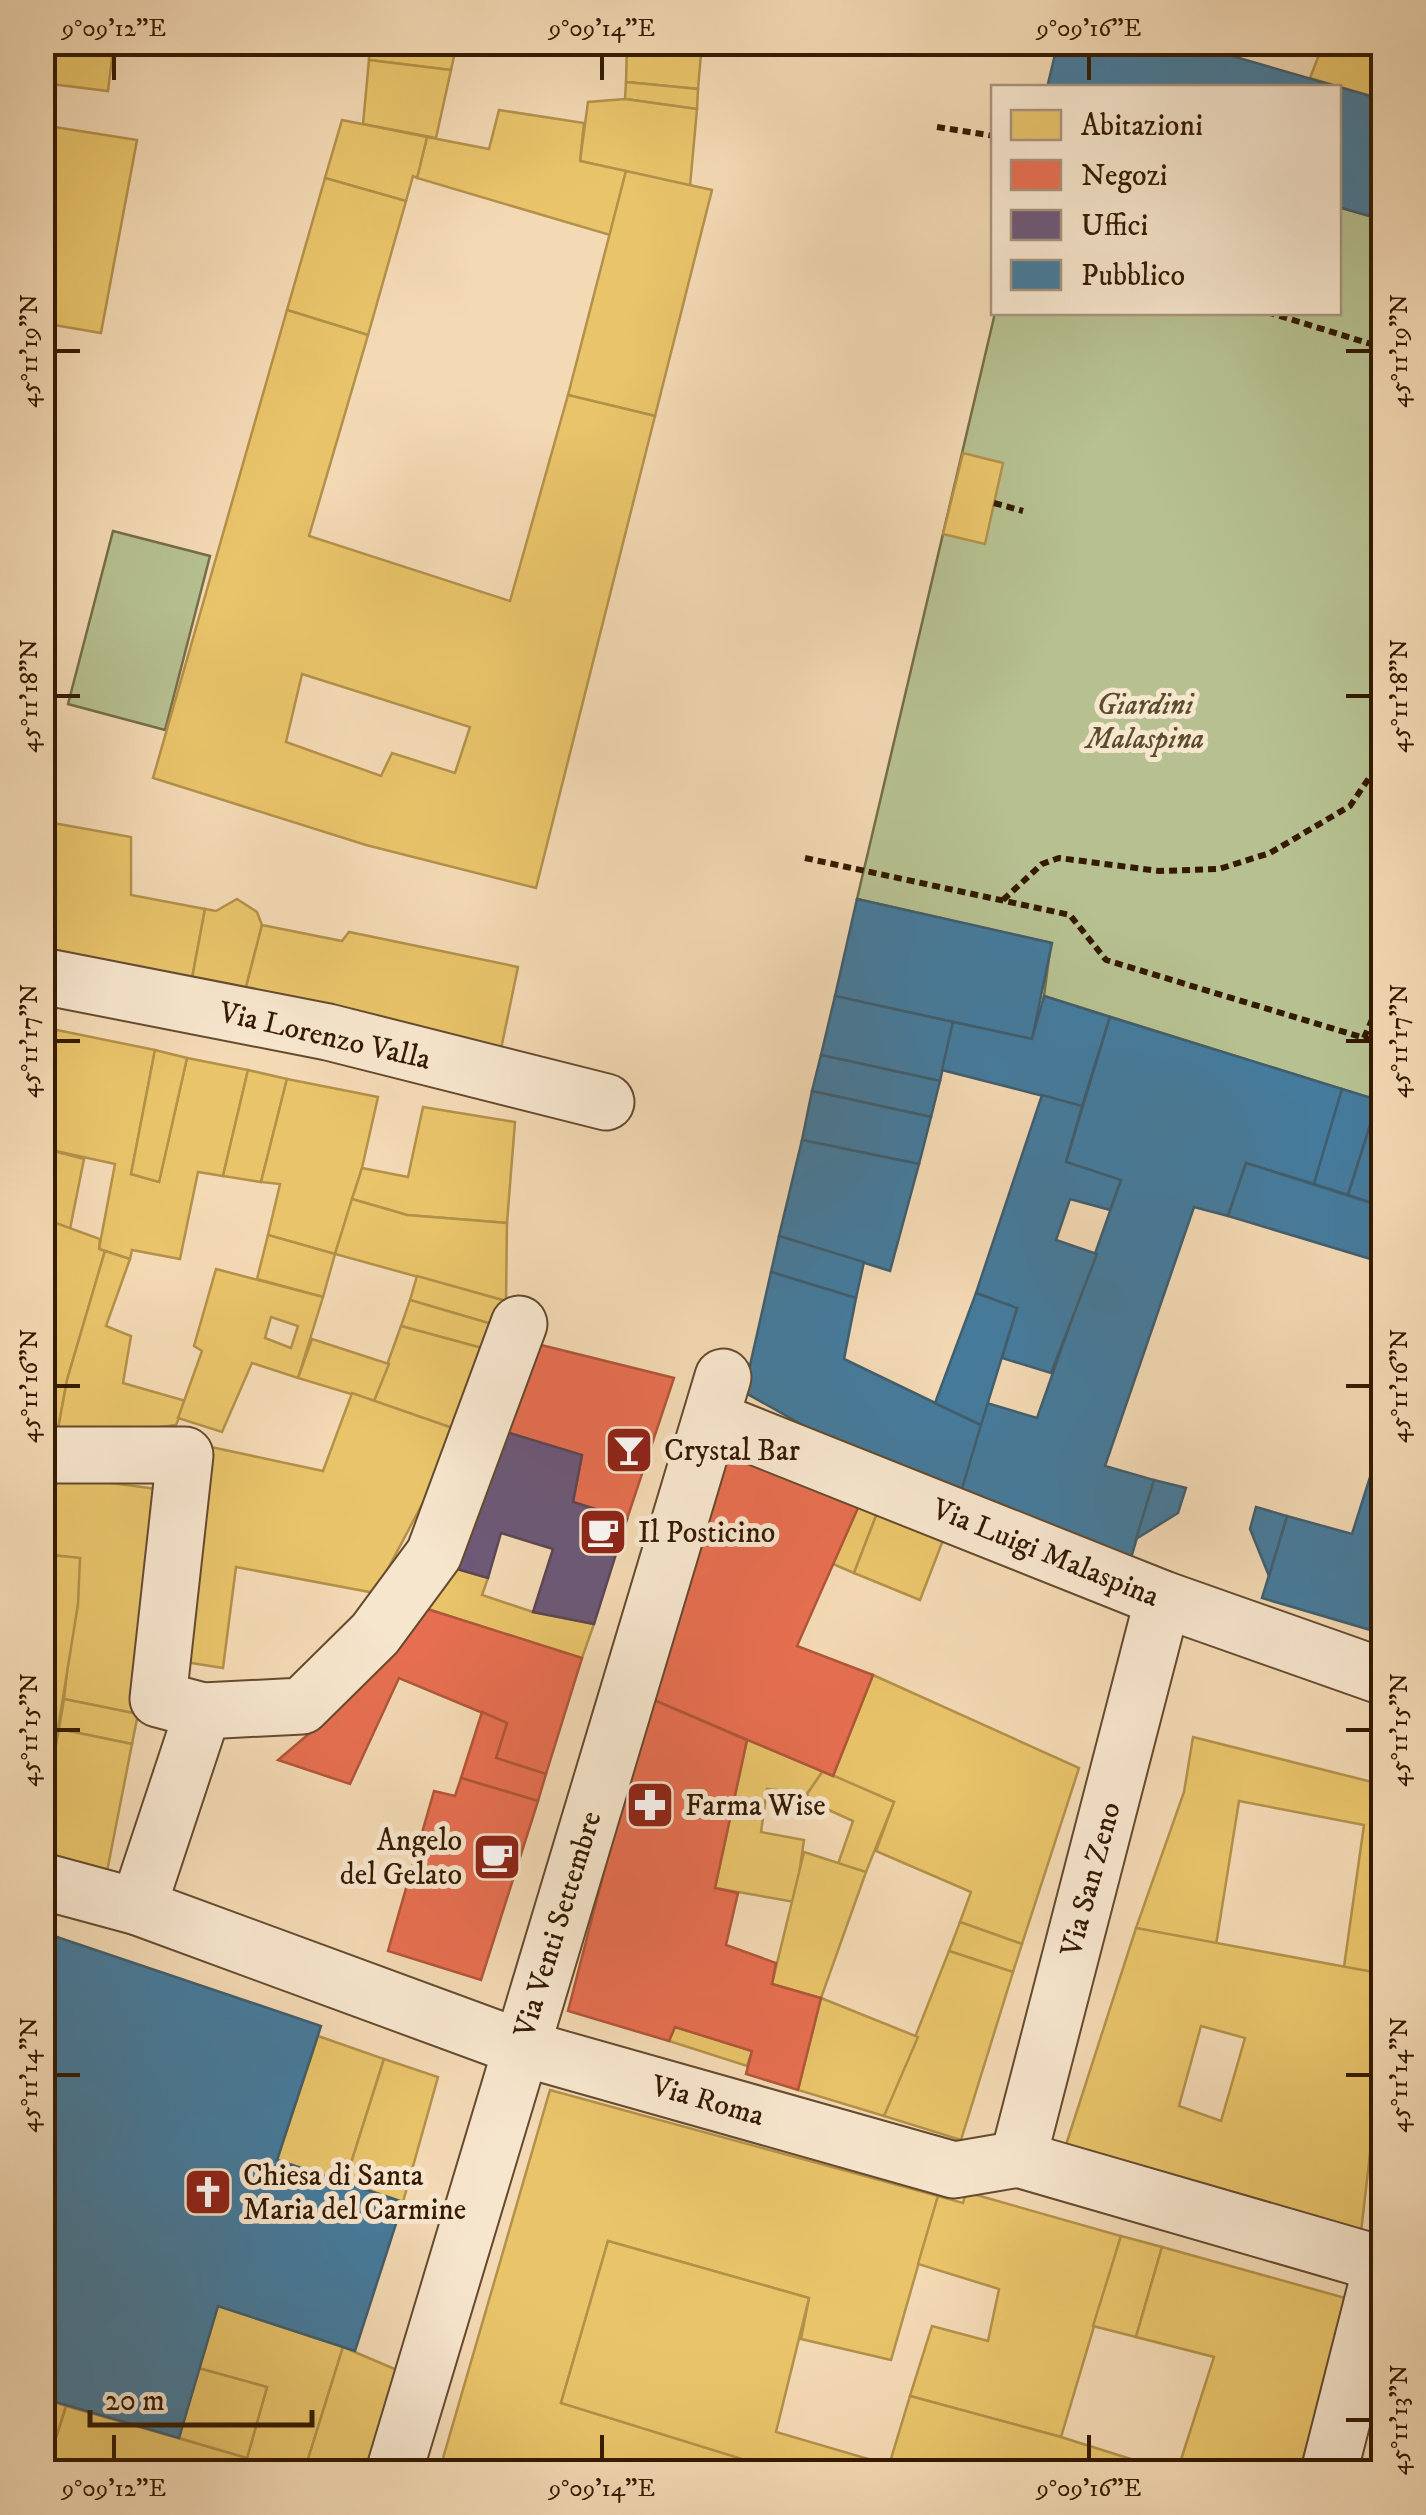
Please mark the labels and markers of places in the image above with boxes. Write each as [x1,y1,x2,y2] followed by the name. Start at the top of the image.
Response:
[603,1424,655,1476] bar icon: Crystal Bar
[664,1433,800,1470] place label: Crystal Bar
[577,1506,629,1558] cafe icon: Il Posticino
[638,1515,775,1552] place label: Il Posticino
[624,1779,676,1831] pharmacy icon: Farma Wise
[685,1788,826,1825] place label: Farma Wise
[340,1823,462,1894] place label: Angelo del Gelato
[471,1831,523,1883] cafe icon: Angelo del Gelato
[243,2158,466,2229] place label: Chiesa di Santa Maria del Carmine
[182,2166,234,2218] church icon: Chiesa di Santa Maria del Carmine

